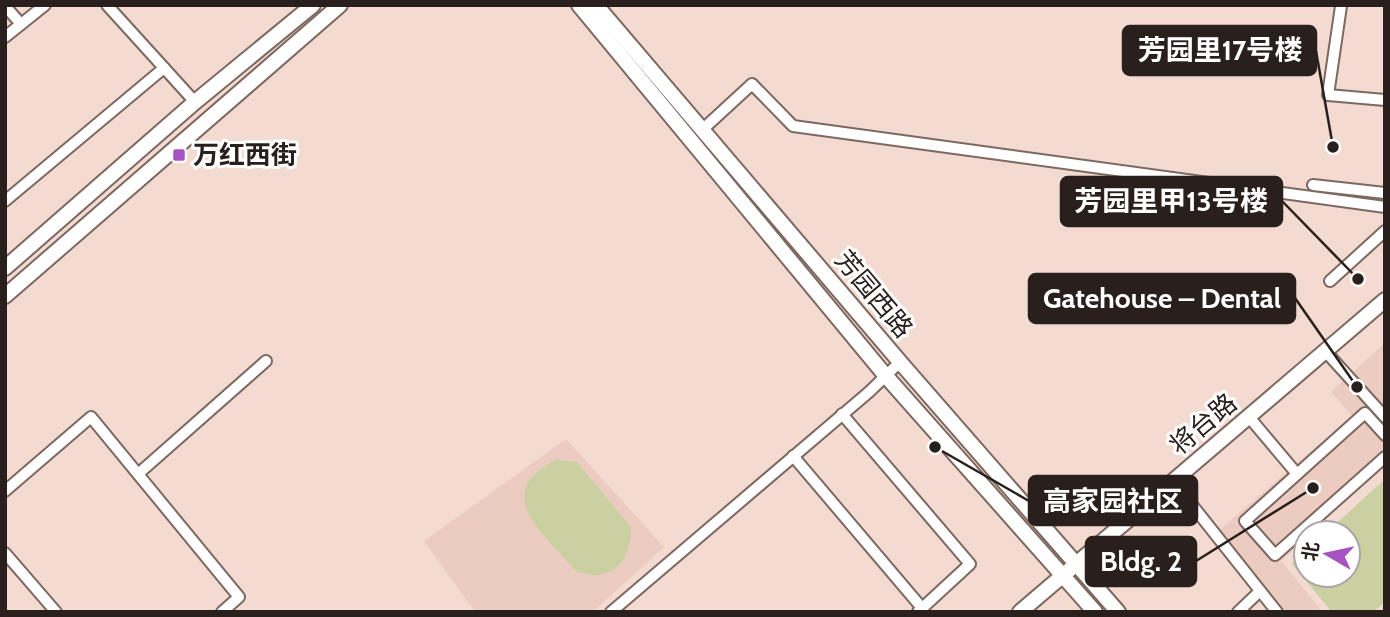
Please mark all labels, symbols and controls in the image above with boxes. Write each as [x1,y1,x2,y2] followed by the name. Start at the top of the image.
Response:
[1123,26,1316,75] callout: 芳园里17号楼
[1138,33,1302,67] text: 芳园里17号楼
[193,139,297,171] place label: 万红西街
[171,147,187,163] marker: 万红西街
[1061,177,1282,226] callout: 芳园里甲13号楼
[1074,184,1268,218] text: 芳园里甲13号楼
[828,244,920,344] street label: 芳园西路
[1029,274,1295,323] callout: Gatehouse – Dental
[1043,281,1281,315] text: Gatehouse – Dental
[1163,387,1243,461] street label: 将台路
[1029,476,1197,525] callout: 高家园社区
[1043,484,1183,518] text: 高家园社区
[1292,519,1362,589] north arrow
[1086,537,1196,586] callout: Bldg. 2
[1298,540,1324,563] text: 北
[1100,544,1182,578] text: Bldg. 2

